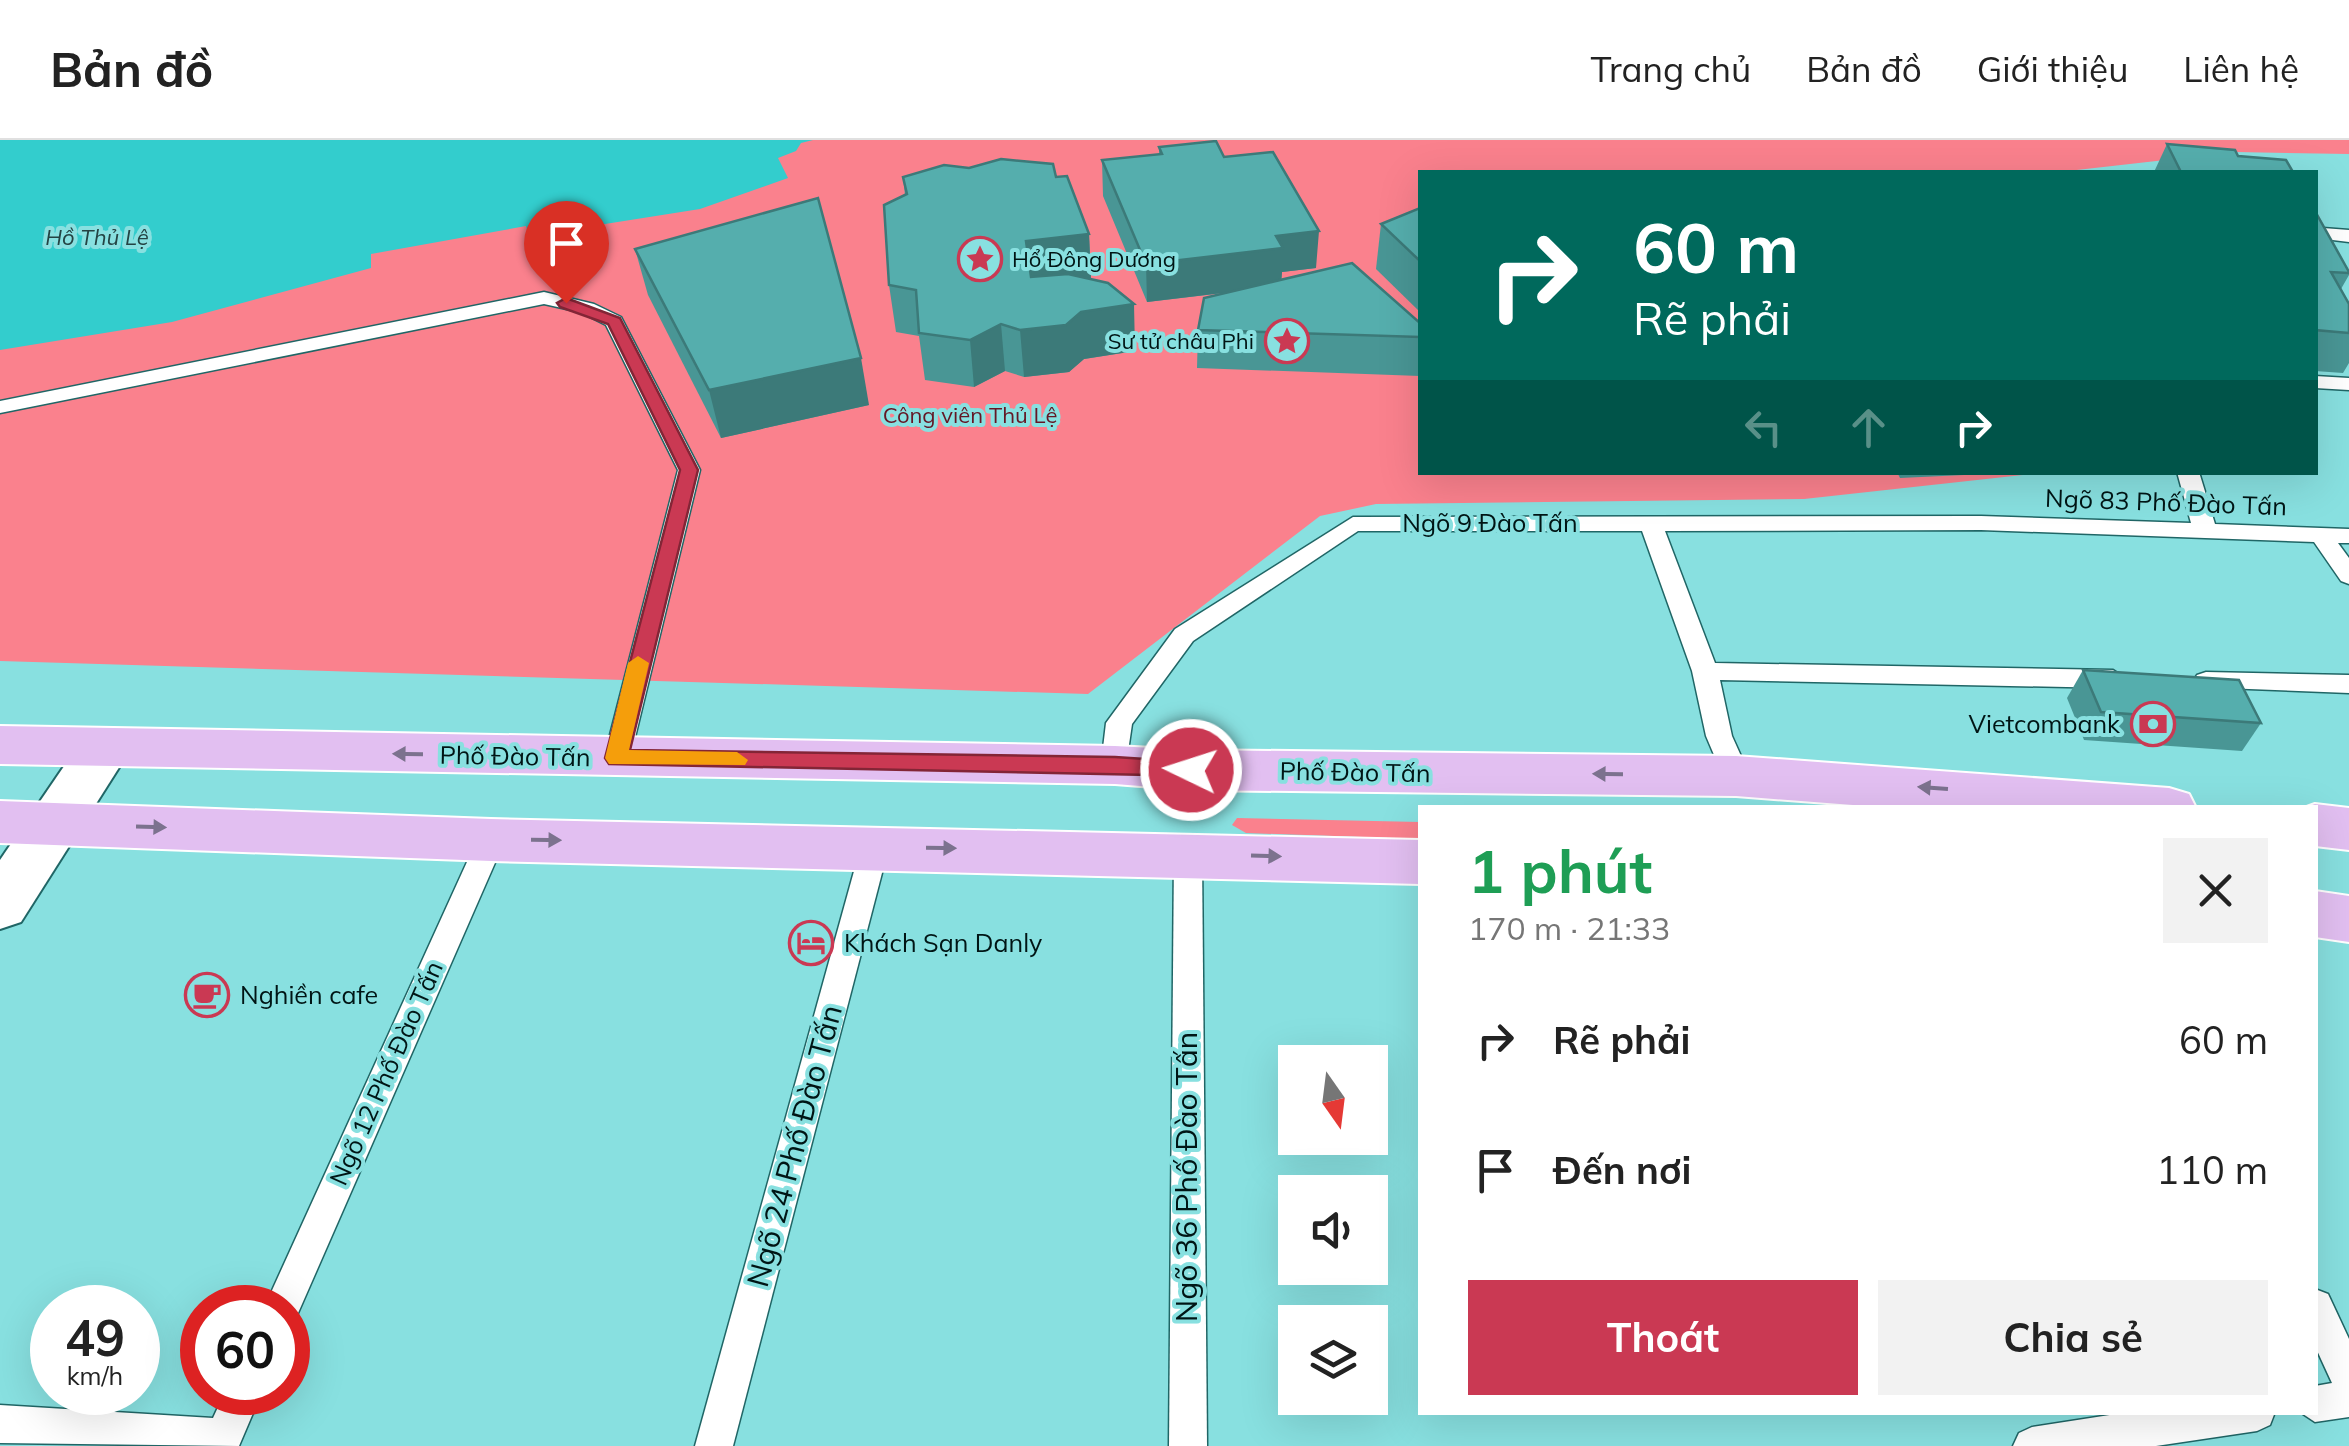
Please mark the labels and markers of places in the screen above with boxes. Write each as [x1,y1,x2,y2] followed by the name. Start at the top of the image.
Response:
[524,201,609,304] pin
[957,236,1003,282] place icon: Hổ Đông Dương
[1012,245,1176,273] place label: Hổ Đông Dương
[1264,318,1310,364] place icon: Sư tử châu Phi
[1108,327,1254,355] place label: Sư tử châu Phi
[2130,701,2176,747] bank icon: Vietcombank
[1969,708,2121,739] place label: Vietcombank
[788,920,834,966] hotel icon: Khách Sạn Danly
[844,927,1042,958] place label: Khách Sạn Danly
[184,972,230,1018] cafe icon: Nghiền cafe
[240,979,378,1010] place label: Nghiền cafe

